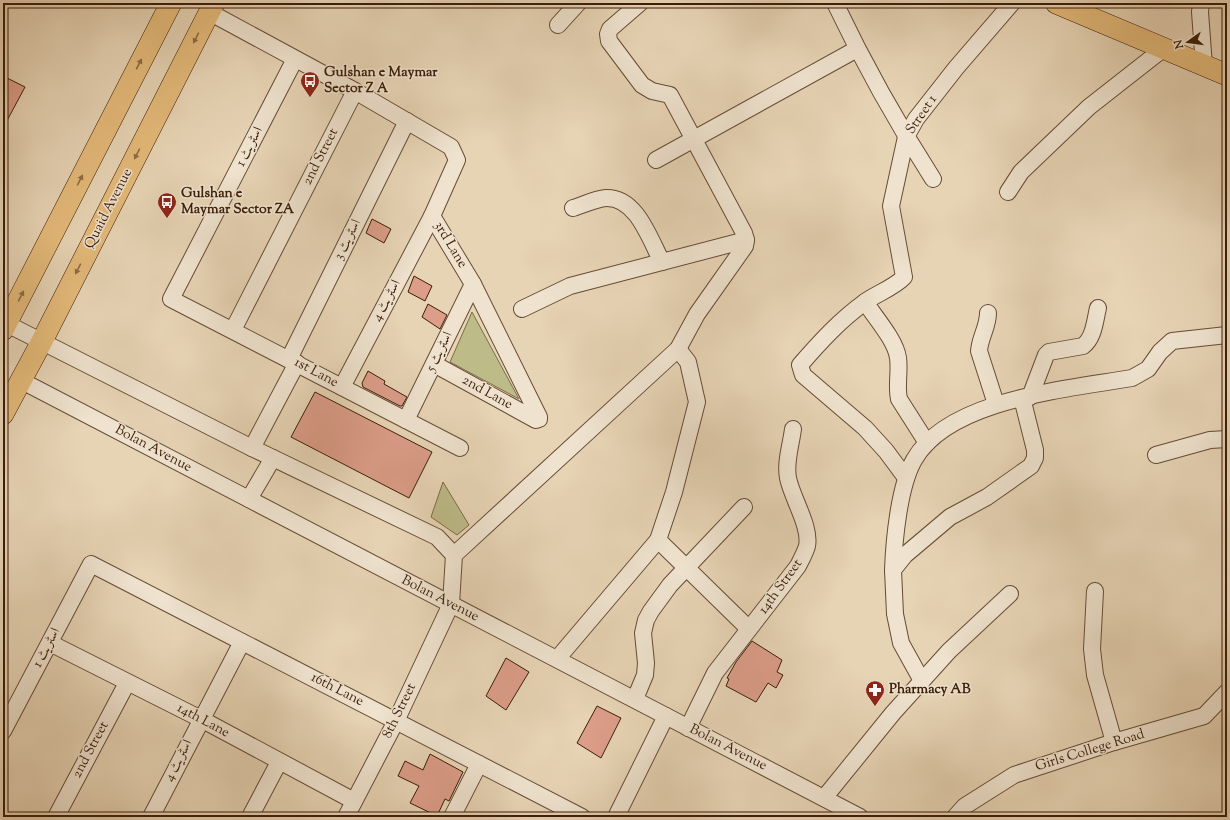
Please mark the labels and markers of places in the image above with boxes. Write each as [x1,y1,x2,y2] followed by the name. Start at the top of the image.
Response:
[324,63,438,99] place label: Gulshan e Maymar Sector Z A
[299,70,321,98] bus stop icon: Gulshan e Maymar Sector Z A
[181,184,295,220] place label: Gulshan e Maymar Sector ZA
[156,191,178,219] bus stop icon: Gulshan e Maymar Sector ZA
[864,679,886,707] pharmacy icon: Pharmacy AB
[889,680,971,700] place label: Pharmacy AB

